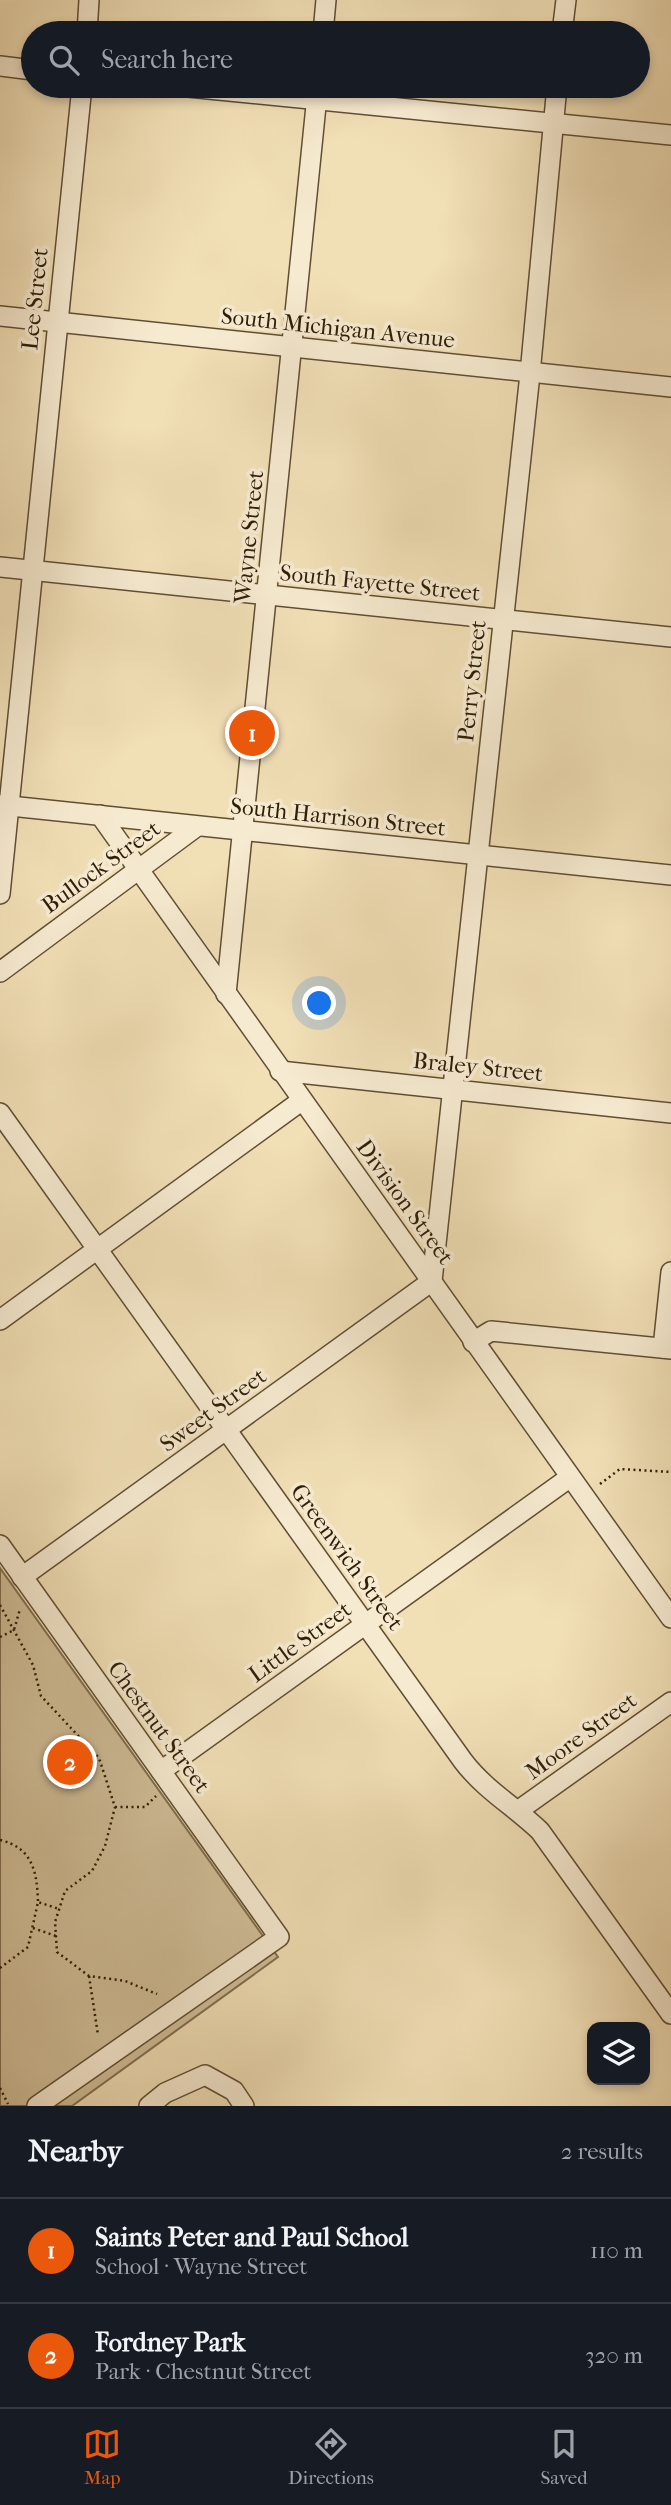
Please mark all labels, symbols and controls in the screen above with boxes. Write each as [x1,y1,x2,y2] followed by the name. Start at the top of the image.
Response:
[21,21,650,98] search box
[45,41,83,79] icon: search
[101,44,233,75] text: Search here
[16,247,54,351] street label: Lee Street
[220,302,456,354] street label: South Michigan Avenue
[228,469,269,606] street label: Wayne Street
[278,559,482,607] street label: South Fayette Street
[452,619,492,743] street label: Perry Street
[229,707,275,759] pin: 1
[229,792,447,842] street label: South Harrison Street
[37,815,165,919] street label: Bullock Street
[302,986,336,1020] your location
[412,1047,544,1087] street label: Braley Street
[351,1134,459,1270] street label: Division Street
[155,1362,271,1458] street label: Sweet Street
[285,1479,409,1635] street label: Greenwich Street
[243,1596,357,1688] street label: Little Street
[102,1656,216,1798] street label: Chestnut Street
[520,1687,642,1785] street label: Moore Street
[47,1736,93,1788] pin: 2
[587,2022,650,2085] map controls
[587,2022,650,2085] button: layers
[28,2134,123,2169] text: Nearby
[561,2138,643,2165] text: 2 results
[95,2222,408,2253] text: Saints Peter and Paul School
[47,2237,55,2264] text: 1
[590,2237,643,2264] text: 110 m
[95,2253,307,2280] text: School · Wayne Street
[95,2327,245,2358] text: Fordney Park
[45,2342,57,2369] text: 2
[585,2342,643,2369] text: 320 m
[95,2358,311,2385] text: Park · Chestnut Street
[83,2425,121,2489] tab: Map
[288,2425,374,2489] tab: Directions
[540,2425,588,2489] tab: Saved

